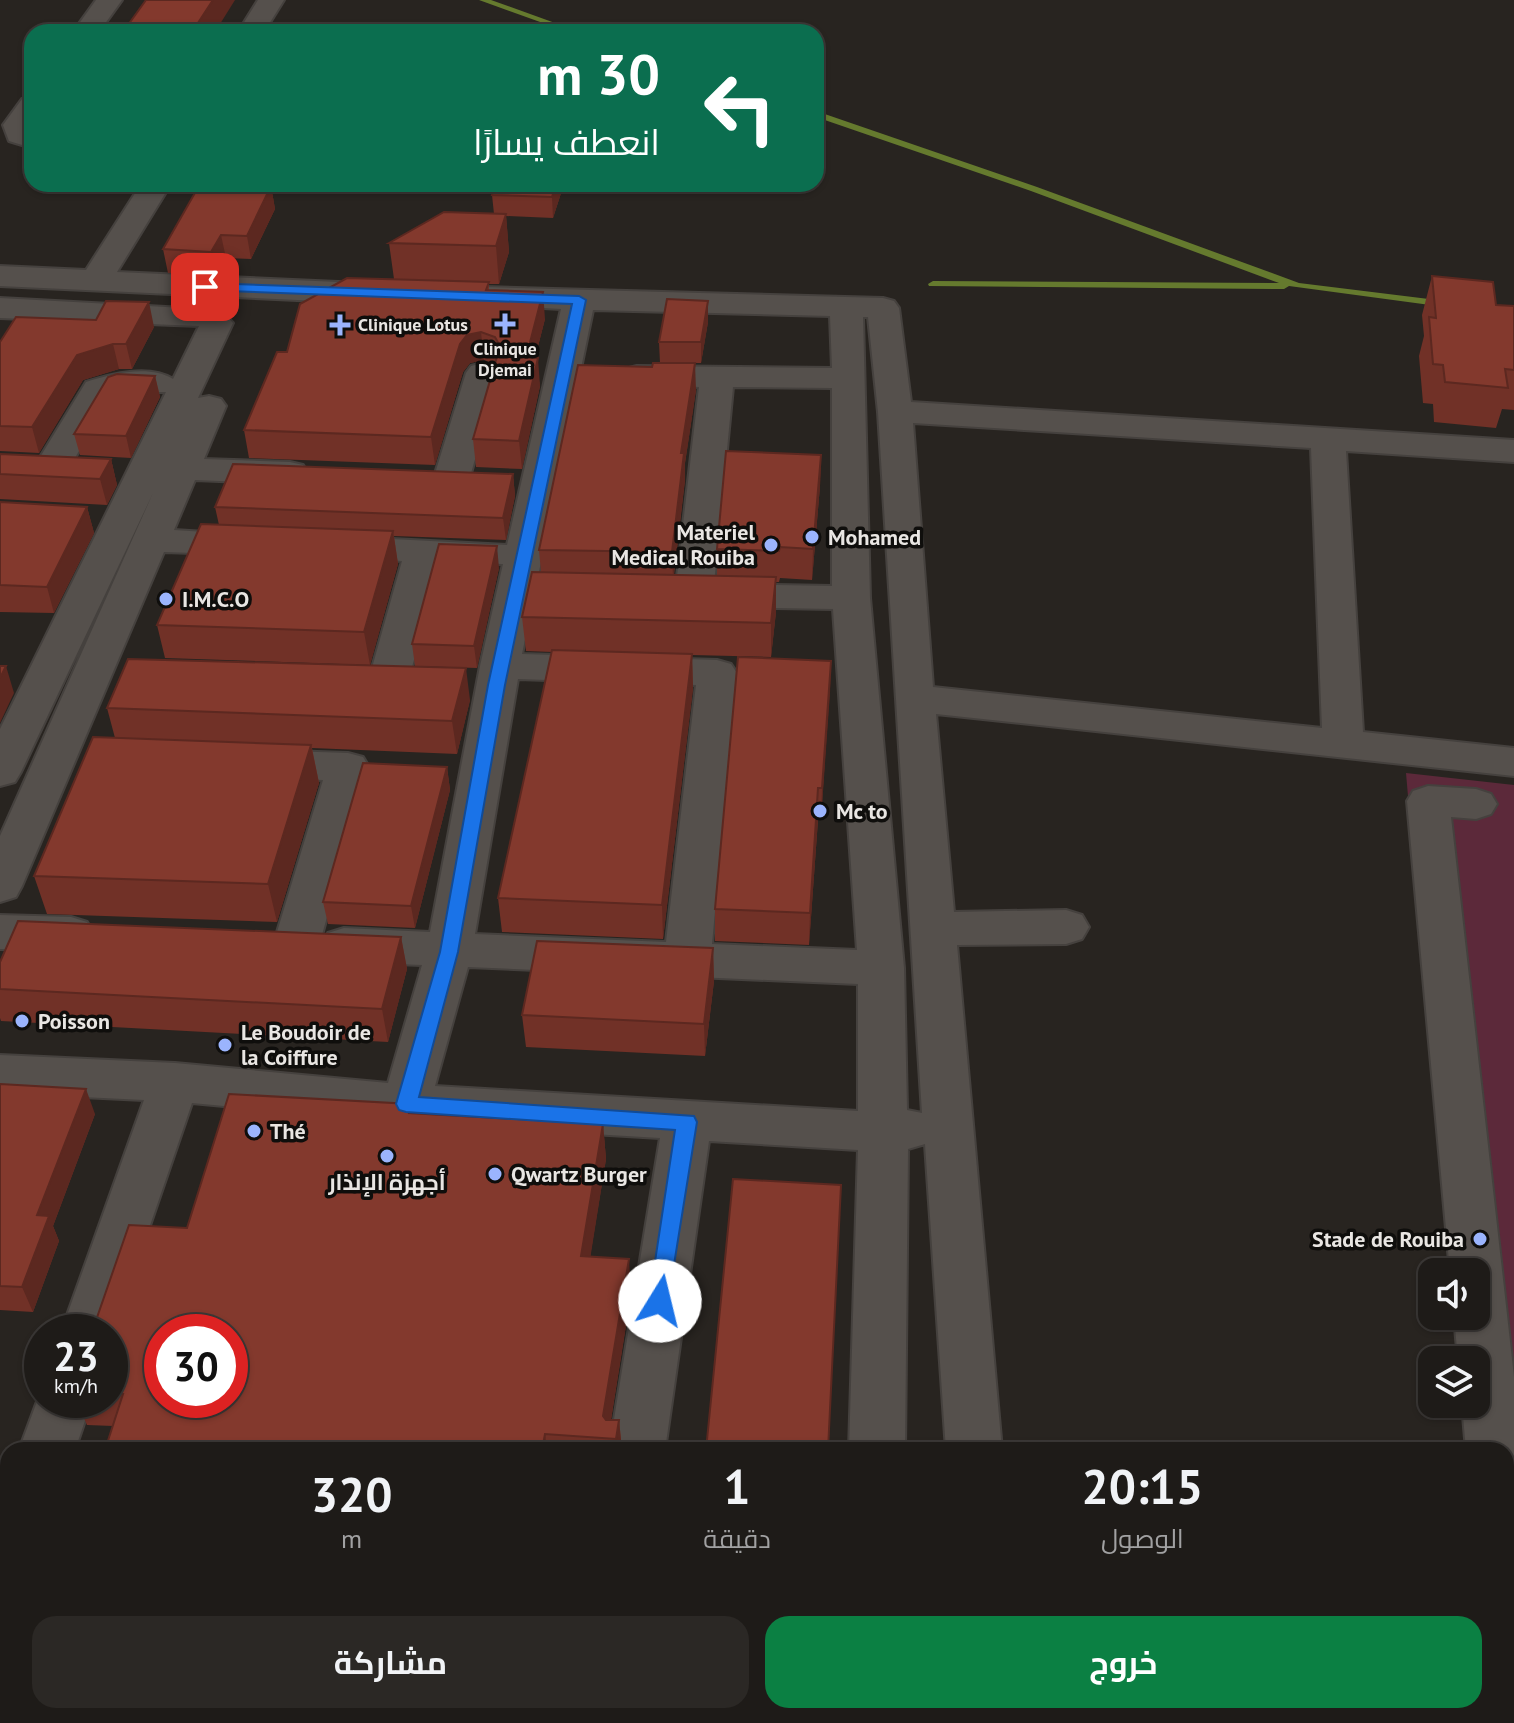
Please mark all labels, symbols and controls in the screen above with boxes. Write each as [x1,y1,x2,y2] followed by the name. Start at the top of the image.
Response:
[537,38,660,110] text: 30 m
[688,56,792,160] icon: left
[473,118,660,165] text: انعطف يسارًا
[171,253,239,321] pin
[183,265,227,309] icon: arrive
[358,313,468,336] place label: Clinique Lotus
[494,313,516,335] marker: Clinique Djemai
[329,314,351,336] marker: Clinique Lotus
[473,337,537,381] place label: Clinique Djemai
[612,518,756,571] place label: Materiel Medical Rouiba
[828,523,921,551] place label: Mohamed
[803,528,821,546] marker: Mohamed
[762,536,780,554] marker: Materiel Medical Rouiba
[182,585,249,613] place label: I.M.C.O
[157,590,175,608] marker: I.M.C.O
[836,797,888,825] place label: Mc to
[811,802,829,820] marker: Mc to
[38,1007,110,1035] place label: Poisson
[13,1012,31,1030] marker: Poisson
[241,1018,371,1071] place label: Le Boudoir de la Coiffure
[216,1036,234,1054] marker: Le Boudoir de la Coiffure
[270,1117,306,1145] place label: Thé
[245,1122,263,1140] marker: Thé
[378,1147,396,1165] marker: أجهزة الإنذار
[511,1160,647,1188] place label: Qwartz Burger
[486,1165,504,1183] marker: Qwartz Burger
[327,1168,446,1197] place label: أجهزة الإنذار
[1312,1225,1464,1253] place label: Stade de Rouiba
[1471,1230,1489,1248] marker: Stade de Rouiba
[1418,1258,1490,1418] map controls
[1418,1258,1490,1330] button: sound
[618,1259,702,1343] position arrow
[144,1314,248,1418] speed limit sign: 30
[53,1330,99,1382] text: 23
[1418,1346,1490,1418] button: layers
[54,1373,98,1399] text: km/h
[723,1455,751,1517] text: 1
[1082,1455,1203,1517] text: 20:15
[311,1463,392,1525] text: 320
[341,1522,362,1555] text: m
[703,1522,771,1555] text: دقيقة
[1101,1522,1184,1555] text: الوصول
[32,1616,749,1708] button: مشاركة
[765,1616,1482,1708] button: خروج

